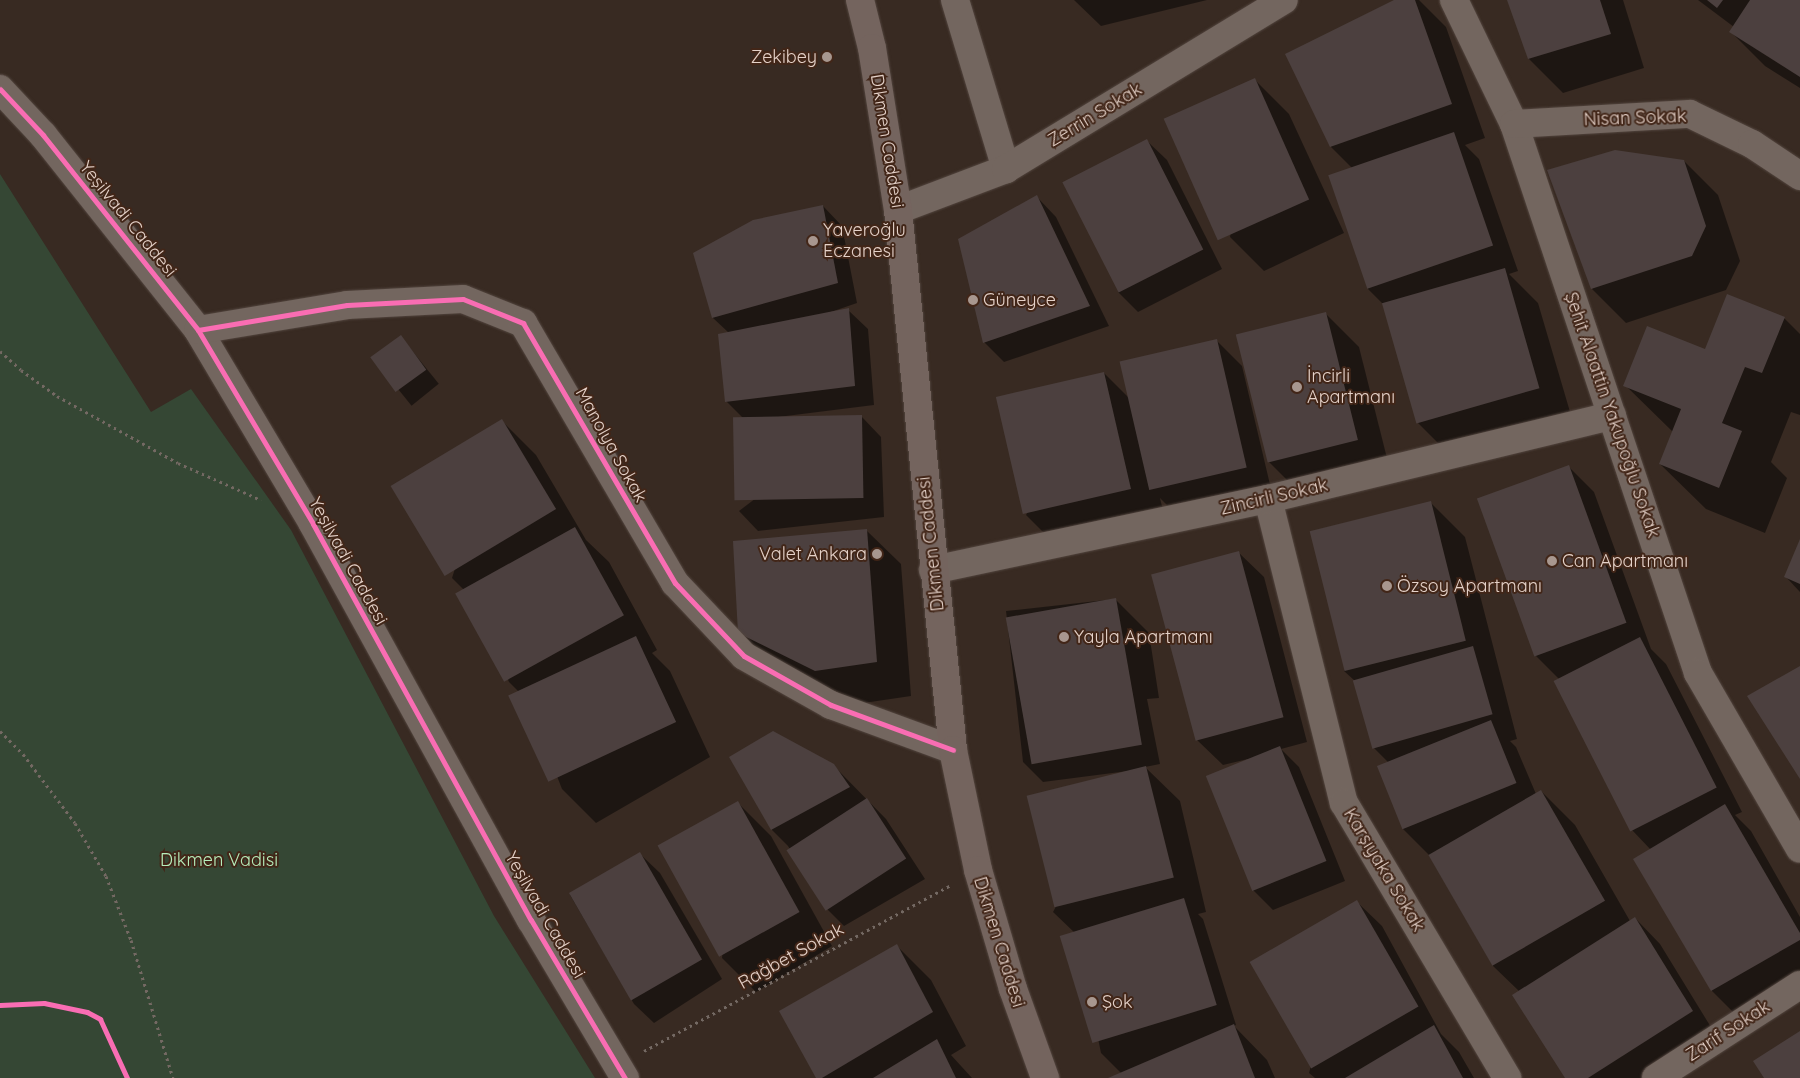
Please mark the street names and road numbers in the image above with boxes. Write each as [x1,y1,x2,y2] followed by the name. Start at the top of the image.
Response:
[866,73,908,209] street label: Dikmen Caddesi
[1044,79,1146,151] street label: Zerrin Sokak
[1583,105,1687,131] street label: Nisan Sokak
[75,157,181,281] street label: Yeşilvadi Caddesi
[1560,290,1664,540] street label: Şehit Alaattin Yakupoğlu Sokak
[571,384,651,506] street label: Manolya Sokak
[1218,474,1330,520] street label: Zincirli Sokak
[913,476,949,612] street label: Dikmen Caddesi
[304,493,392,629] street label: Yeşilvadi Caddesi
[1339,804,1429,936] street label: Karşıyaka Sokak
[500,848,590,982] street label: Yeşilvadi Caddesi
[969,874,1029,1010] street label: Dikmen Caddesi
[734,918,848,994] street label: Rağbet Sokak
[1682,996,1774,1066] street label: Zarif Sokak

